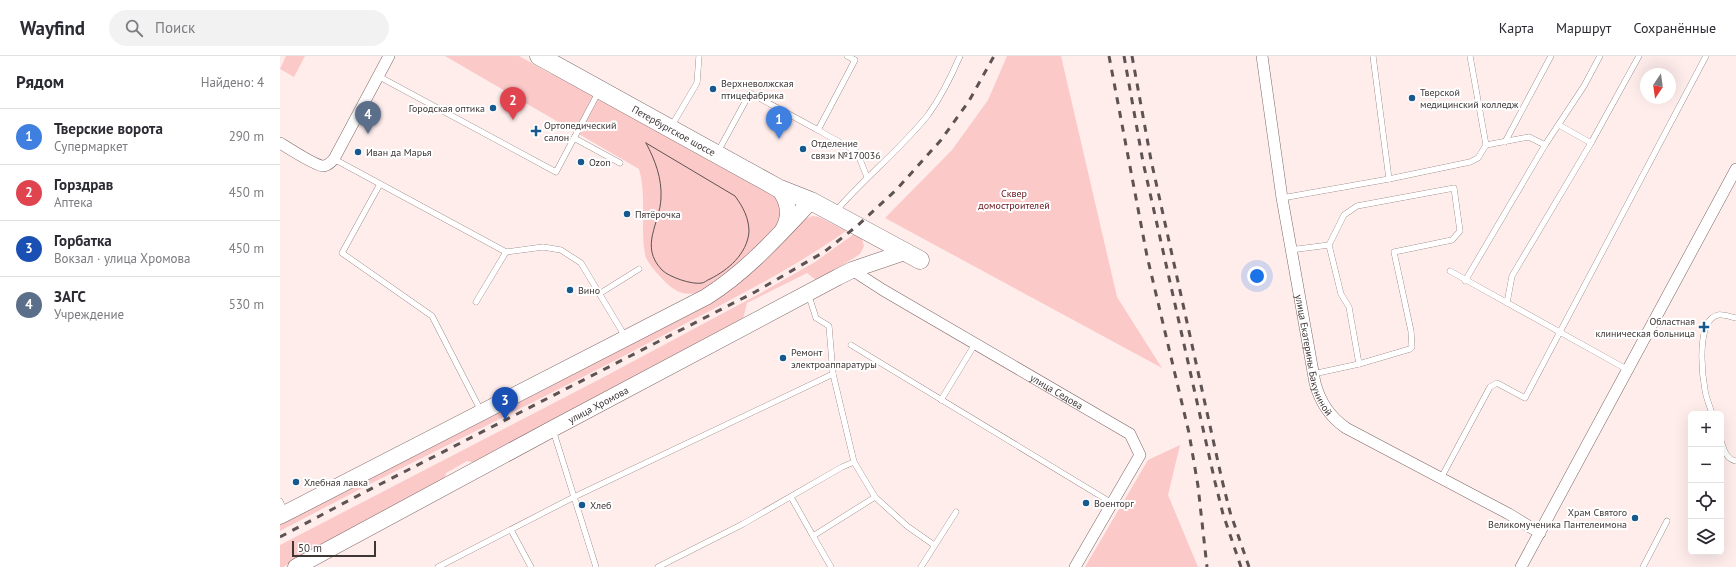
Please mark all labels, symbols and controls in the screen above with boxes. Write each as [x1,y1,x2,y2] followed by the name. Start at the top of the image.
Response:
[109,10,389,46] search box
[20,16,85,40] text: Wayfind
[123,17,145,39] icon: search
[155,18,195,37] text: Поиск
[1499,19,1534,37] text: Карта
[1556,19,1611,37] text: Маршрут
[1633,19,1716,37] text: Сохранённые
[1640,68,1676,104] north arrow
[16,71,64,93] text: Рядом
[201,74,264,91] text: Найдено: 4
[721,77,794,102] place label: Верхневолжская птицефабрика
[708,84,718,94] marker: Верхневолжская птицефабрика
[1420,86,1519,111] place label: Тверской медицинский колледж
[500,87,526,120] pin: 2
[1407,93,1417,103] marker: Тверской медицинский колледж
[355,101,381,134] pin: 4
[409,102,485,115] place label: Городская оптика
[488,103,498,113] marker: Городская оптика
[629,103,718,159] street label: Петербургское шоссе
[766,106,792,139] pin: 1
[54,119,163,138] text: Тверские ворота
[544,119,616,144] place label: Ортопедический салон
[531,126,541,136] marker: Ортопедический салон
[25,128,33,145] text: 1
[229,128,264,145] text: 290 m
[811,137,881,162] place label: Отделение связи №170036
[54,138,128,155] text: Супермаркет
[798,144,808,154] marker: Отделение связи №170036
[366,146,432,159] place label: Иван да Марья
[353,147,363,157] marker: Иван да Марья
[589,156,611,169] place label: Ozon
[576,157,586,167] marker: Ozon
[54,175,113,194] text: Горздрав
[25,184,33,201] text: 2
[229,184,264,201] text: 450 m
[978,187,1050,212] park label: Сквер домостроителей
[54,194,93,211] text: Аптека
[635,208,681,221] place label: Пятёрочка
[622,209,632,219] marker: Пятёрочка
[54,231,112,250] text: Горбатка
[25,240,33,257] text: 3
[229,240,264,257] text: 450 m
[54,250,190,267] text: Вокзал · улица Хромова
[1247,266,1267,286] your location
[578,284,600,297] place label: Вино
[565,285,575,295] marker: Вино
[54,287,86,306] text: ЗАГС
[1292,294,1335,418] street label: улица Екатерины Бакуниной
[25,296,33,313] text: 4
[229,296,264,313] text: 530 m
[54,306,124,323] text: Учреждение
[1595,315,1695,340] place label: Областная клиническая больница
[1698,321,1710,333] marker: Областная клиническая больница
[791,346,877,371] place label: Ремонт электроаппаратуры
[778,353,788,363] marker: Ремонт электроаппаратуры
[1028,371,1085,412] street label: улица Седова
[566,384,631,426] street label: улица Хромова
[492,387,518,420] pin: 3
[1688,411,1724,555] map controls
[1688,411,1724,447] button: +
[1688,447,1724,483] button: −
[304,476,368,489] place label: Хлебная лавка
[291,477,301,487] marker: Хлебная лавка
[1688,483,1724,519] button: locate
[1094,497,1134,510] place label: Военторг
[1081,498,1091,508] marker: Военторг
[590,499,611,512] place label: Хлеб
[577,500,587,510] marker: Хлеб
[1488,506,1627,531] place label: Храм Святого Великомученика Пантелеимона
[1630,513,1640,523] marker: Храм Святого Великомученика Пантелеимона
[1688,519,1724,555] button: layers
[292,539,376,558] scale bar
[298,541,322,555] text: 50 m

